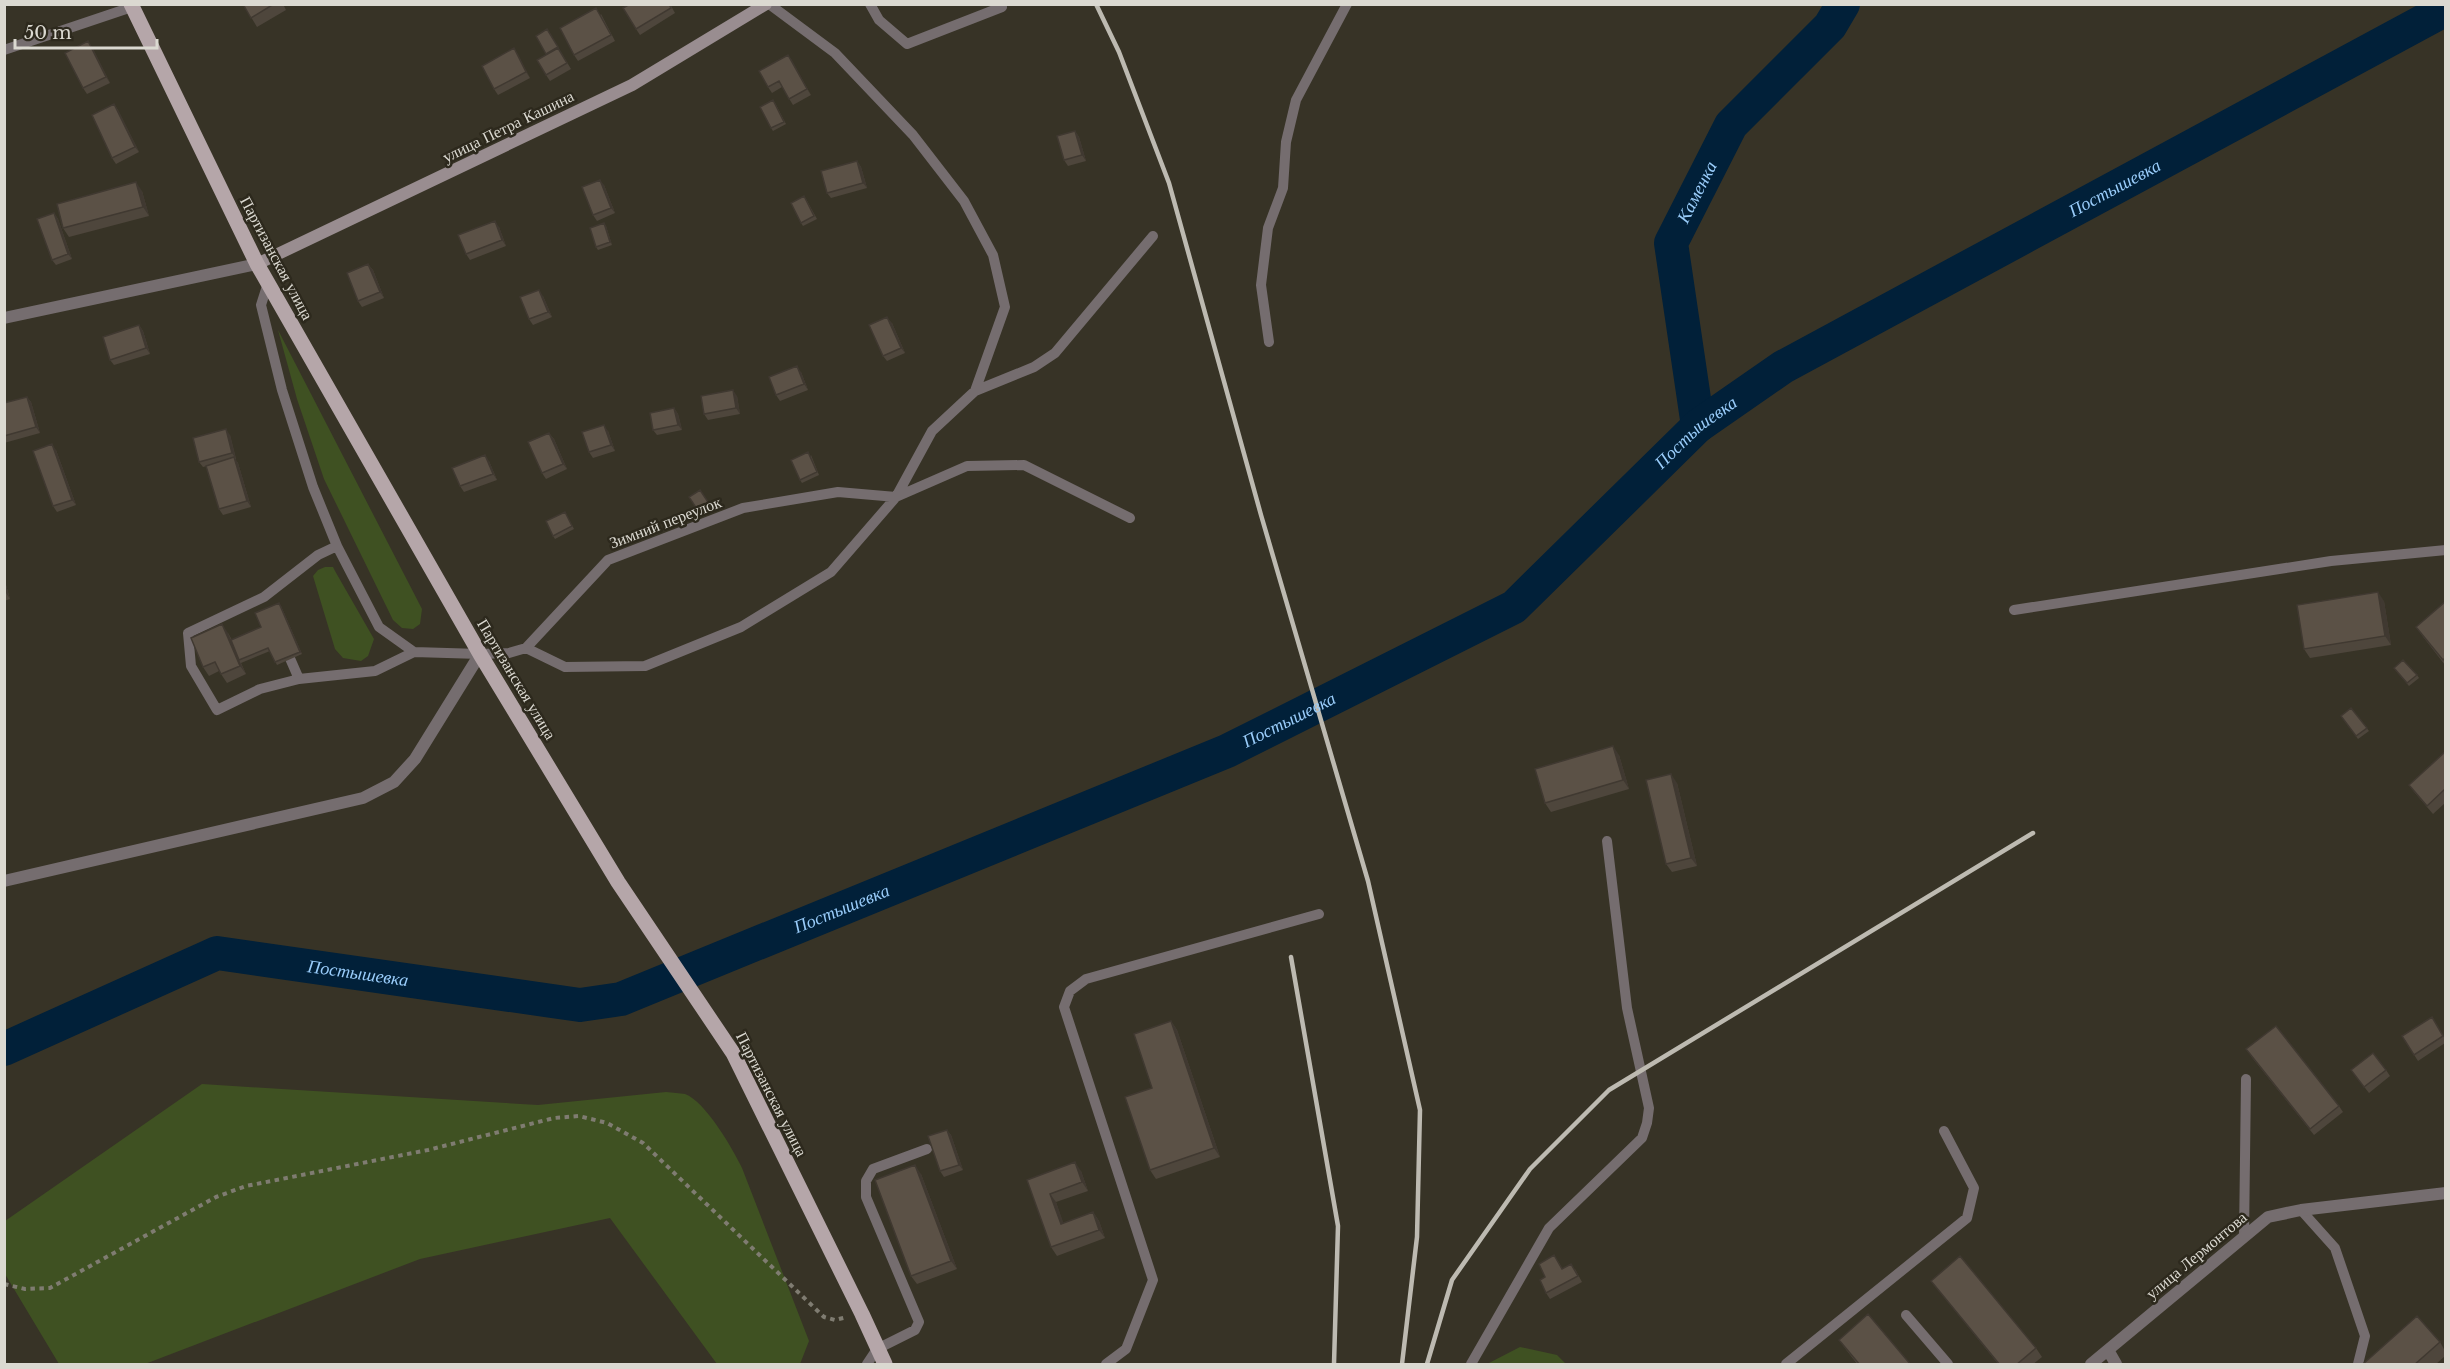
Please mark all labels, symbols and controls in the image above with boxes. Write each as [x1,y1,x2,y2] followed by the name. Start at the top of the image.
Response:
[15,12,158,50] scale bar
[24,22,72,44] text: 50 m
[439,86,577,166] street label: улица Петра Кашина
[2064,154,2164,222] water label: Постышевка
[1672,158,1722,228] water label: Каменка
[236,193,318,323] street label: Партизанская улица
[1649,391,1741,474] water label: Постышевка
[606,491,724,553] street label: Зимний переулок
[473,615,561,743] street label: Партизанская улица
[1238,687,1339,753] water label: Постышевка
[789,879,893,939] water label: Постышевка
[305,955,410,991] water label: Постышевка
[732,1028,812,1160] street label: Партизанская улица
[2141,1207,2251,1303] street label: улица Лермонтова

